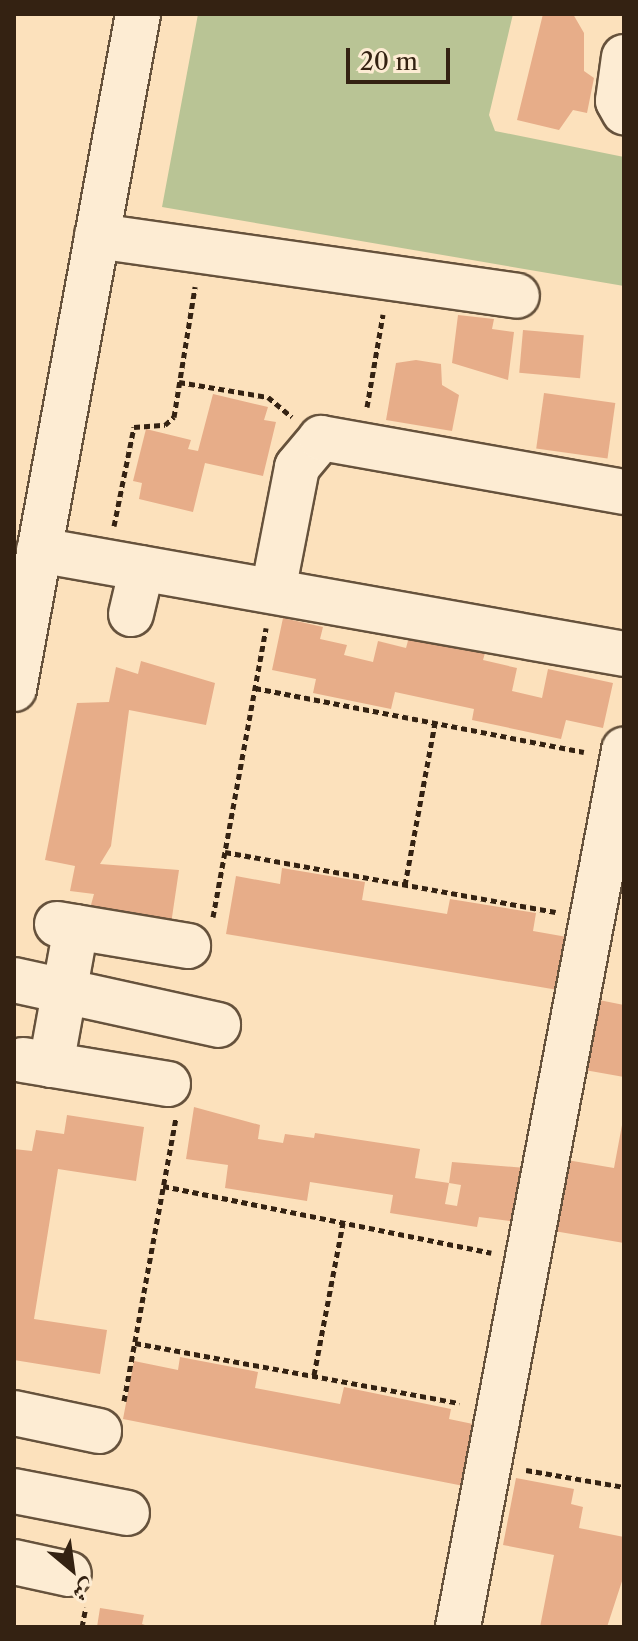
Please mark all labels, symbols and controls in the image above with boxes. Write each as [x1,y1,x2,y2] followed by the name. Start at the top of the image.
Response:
[350,32,454,82] scale bar
[360,47,418,76] text: 20 m
[32,1529,112,1609] north arrow
[68,1573,100,1608] text: ش

